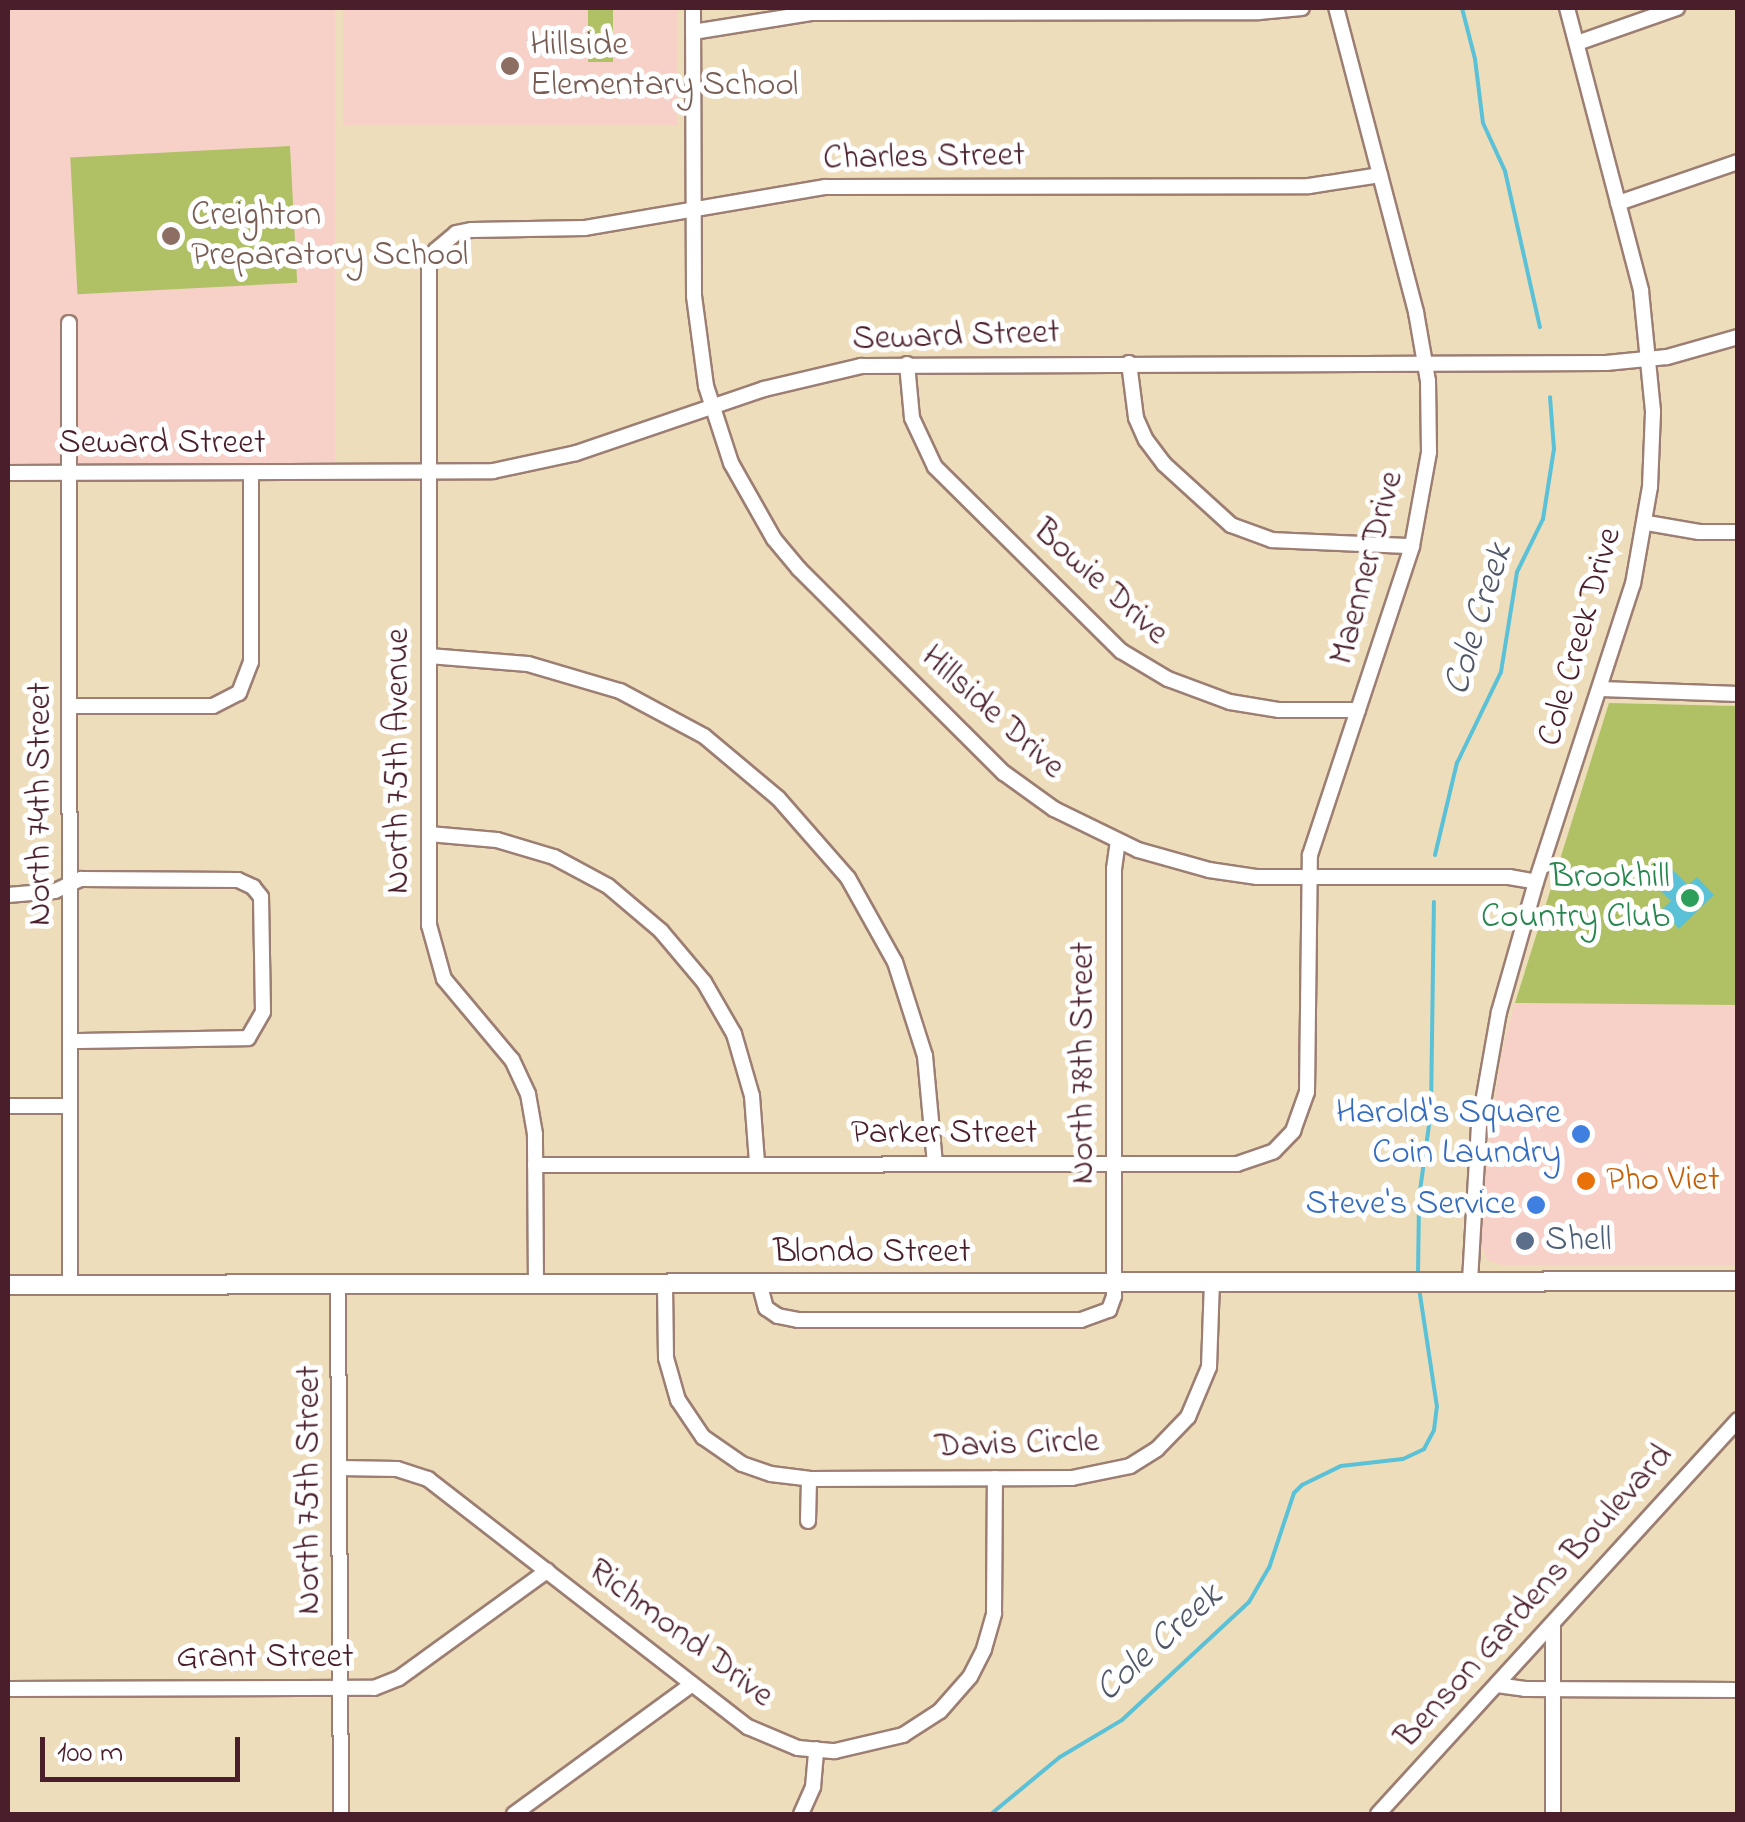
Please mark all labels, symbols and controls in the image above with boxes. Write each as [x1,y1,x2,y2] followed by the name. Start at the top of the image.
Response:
[530,25,798,107] place label: Hillside Elementary School
[499,55,521,77] marker: Hillside Elementary School
[823,135,1025,181] street label: Charles Street
[191,195,468,277] place label: Creighton Preparatory School
[160,225,182,247] marker: Creighton Preparatory School
[852,312,1060,362] street label: Seward Street
[58,423,266,465] street label: Seward Street
[1322,467,1414,669] street label: Maenner Drive
[1023,511,1177,655] street label: Bowie Drive
[1530,523,1632,751] street label: Cole Creek Drive
[1435,539,1525,701] water label: Cole Creek
[378,628,420,894] street label: North 75th Avenue
[911,637,1073,789] street label: Hillside Drive
[20,682,62,926] street label: North 74th Street
[1481,857,1670,939] place label: Brookhill Country Club
[1679,887,1701,909] marker: Brookhill Country Club
[1063,942,1105,1184] street label: North 78th Street
[1336,1093,1561,1175] place label: Harold's Square Coin Laundry
[851,1113,1037,1155] street label: Parker Street
[1570,1123,1592,1145] marker: Harold's Square Coin Laundry
[1606,1160,1720,1202] place label: Pho Viet
[1575,1170,1597,1192] marker: Pho Viet
[1306,1184,1516,1226] place label: Steve's Service
[1525,1194,1547,1216] marker: Steve's Service
[1545,1220,1612,1262] place label: Shell
[1514,1230,1536,1252] marker: Shell
[773,1232,971,1274] street label: Blondo Street
[289,1365,331,1615] street label: North 75th Street
[934,1421,1100,1469] street label: Davis Circle
[1387,1436,1683,1758] street label: Benson Gardens Boulevard
[579,1550,781,1718] street label: Richmond Drive
[1087,1575,1233,1713] water label: Cole Creek
[176,1637,354,1679] street label: Grant Street
[45,1717,245,1779] scale bar
[57,1732,123,1776] text: 100 m

